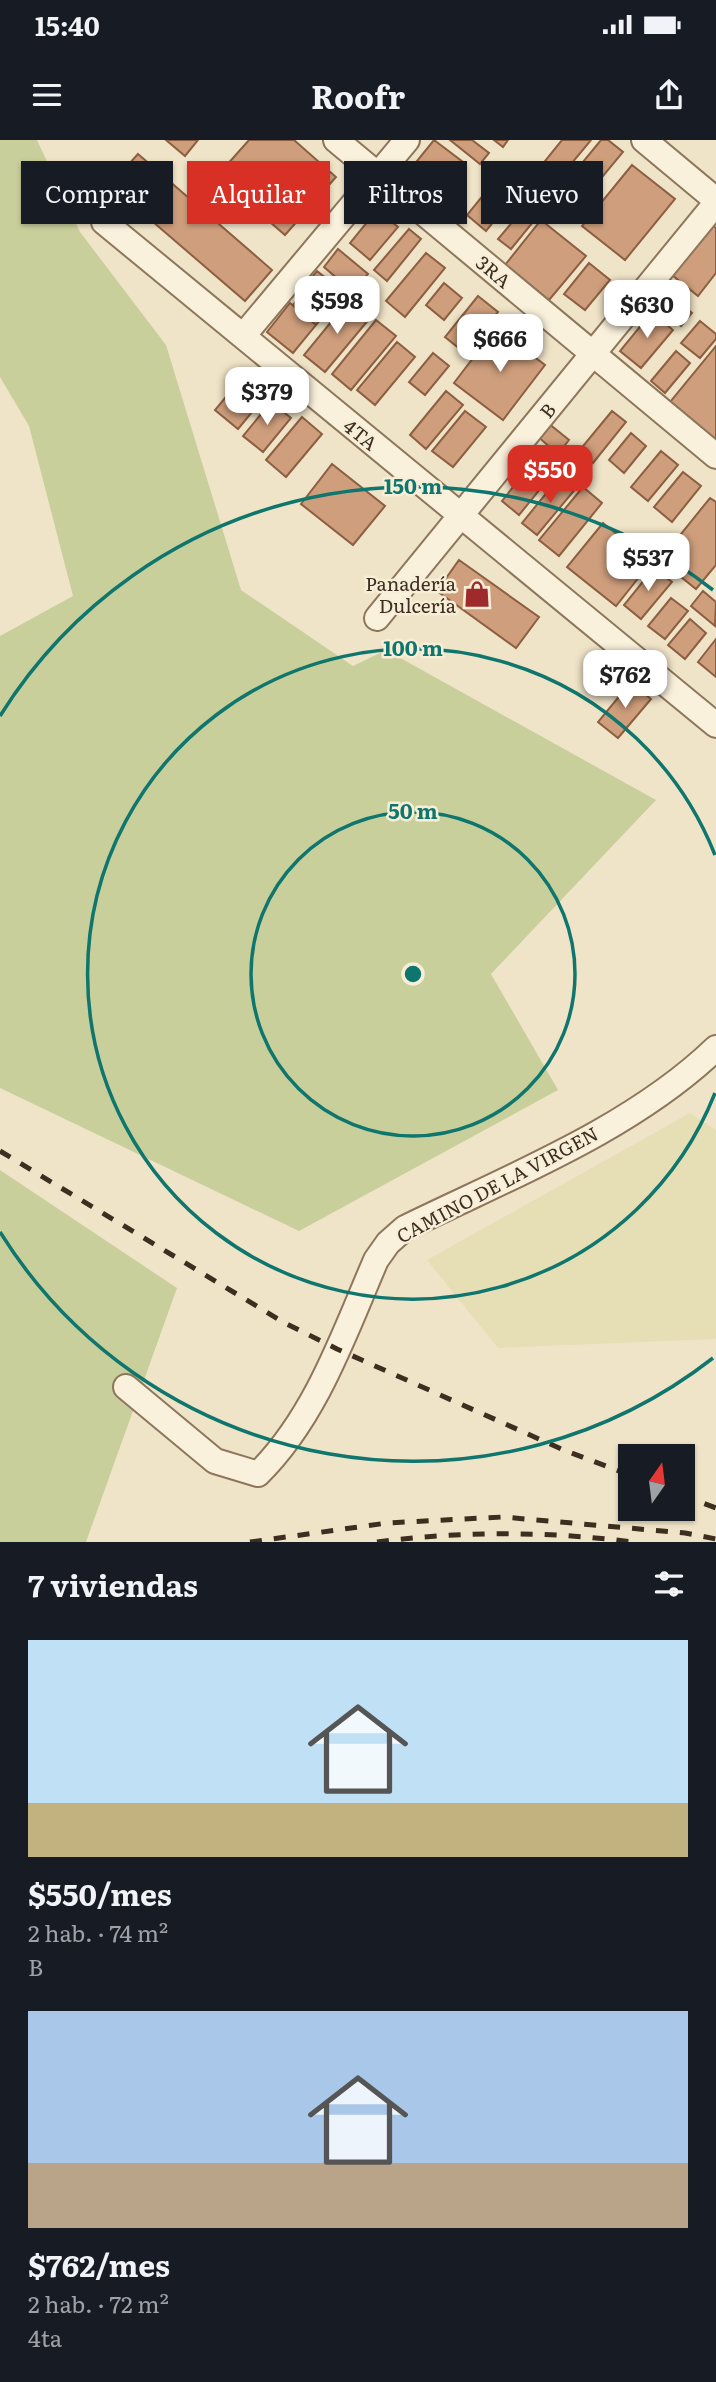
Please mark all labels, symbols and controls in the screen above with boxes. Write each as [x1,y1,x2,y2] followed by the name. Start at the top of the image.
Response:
[35,5,100,44] text: 15:40
[311,71,405,119] text: Roofr
[28,76,66,114] icon: menu
[650,76,688,114] icon: share
[21,161,173,224] chip: Comprar
[187,161,330,224] chip: Alquilar
[344,161,467,224] chip: Filtros
[481,161,603,224] chip: Nuevo
[470,248,518,294] street label: 3RA
[296,276,378,336] pin: $598
[606,280,688,340] pin: $630
[311,282,363,316] text: $598
[620,286,674,320] text: $630
[459,314,541,374] pin: $666
[473,320,527,354] text: $666
[226,368,308,427] pin: $379
[241,373,293,407] text: $379
[532,396,562,424] street label: B
[338,412,384,456] street label: 4TA
[509,446,591,505] pin: $550
[524,451,576,485] text: $550
[384,469,442,500] text: 150 m
[607,533,689,593] pin: $537
[623,539,673,573] text: $537
[365,569,457,619] place label: Panadería Dulcería
[462,579,492,609] shop icon: Panadería Dulcería
[383,631,443,662] text: 100 m
[584,650,666,710] pin: $762
[599,656,651,690] text: $762
[388,794,438,825] text: 50 m
[401,962,425,986] centre of rings
[391,1119,603,1249] street label: CAMINO DE LA VIRGEN
[618,1444,695,1521] north arrow
[618,1444,695,1521] map controls
[28,1562,198,1606] text: 7 viviendas
[650,1565,688,1603] icon: filters
[295,1686,421,1812] icon: home
[28,1871,172,1915] text: $550/mes
[28,1915,168,1949] text: 2 hab. · 74 m²
[28,1949,43,1983] text: B
[295,2057,421,2183] icon: home
[28,2242,170,2286] text: $762/mes
[28,2286,169,2320] text: 2 hab. · 72 m²
[28,2320,62,2354] text: 4ta

